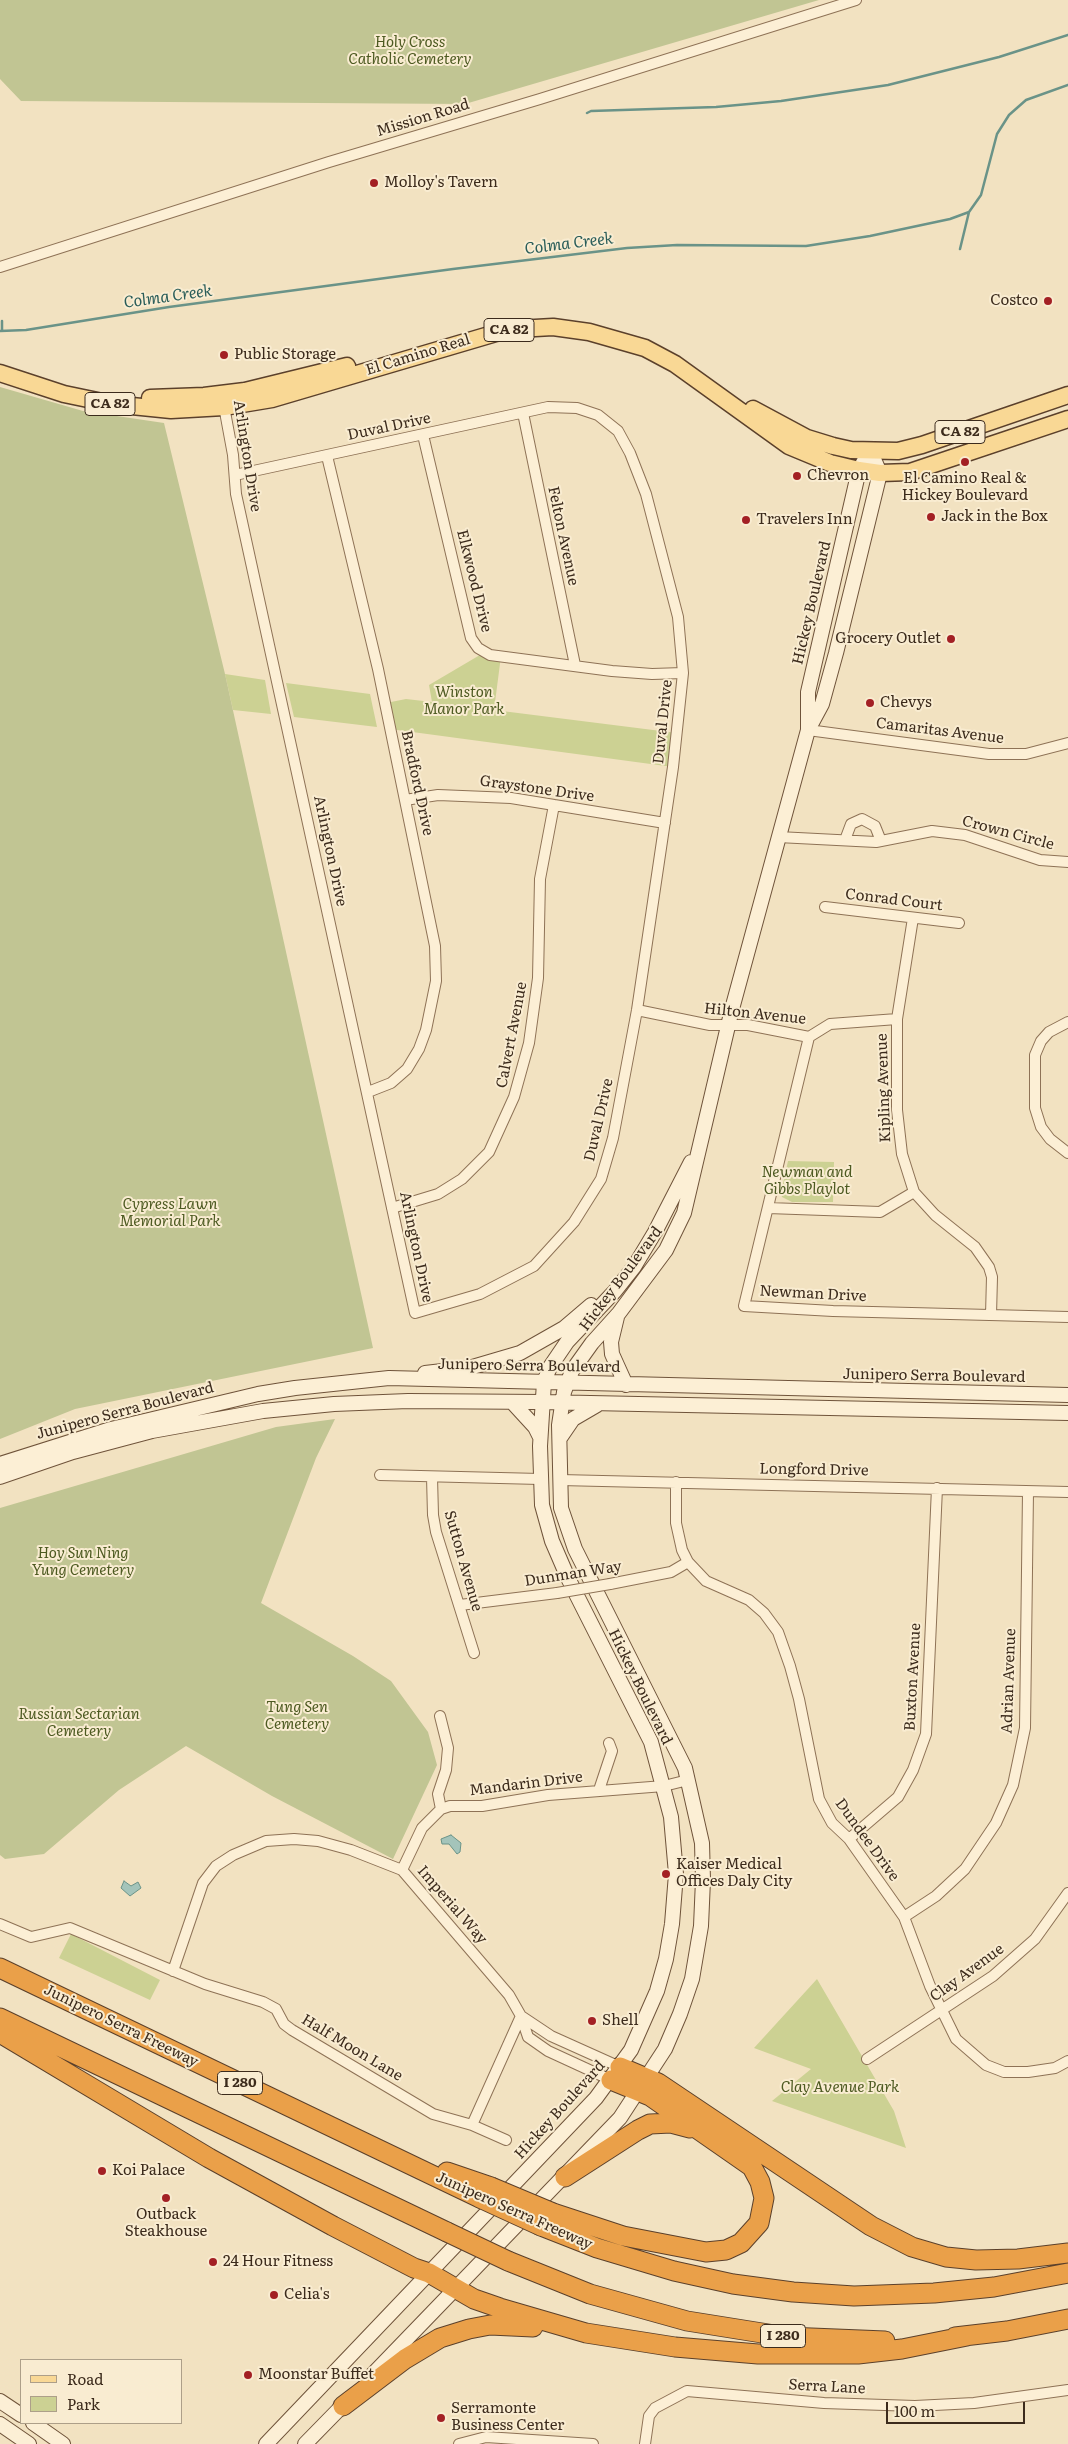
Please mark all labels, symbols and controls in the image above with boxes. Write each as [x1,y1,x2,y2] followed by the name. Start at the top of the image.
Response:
[348,34,472,69] park label: Holy Cross Catholic Cemetery
[374,95,472,141] street label: Mission Road
[384,174,498,192] place label: Molloy's Tavern
[368,177,380,189] marker: Molloy's Tavern
[524,229,614,259] water label: Colma Creek
[123,281,213,313] water label: Colma Creek
[990,292,1038,310] place label: Costco
[1042,295,1054,307] marker: Costco
[484,318,534,342] road number: CA 82
[364,331,472,379] street label: El Camino Real
[234,346,336,364] place label: Public Storage
[218,349,230,361] marker: Public Storage
[85,392,135,416] road number: CA 82
[229,399,265,513] street label: Arlington Drive
[346,409,432,445] street label: Duval Drive
[935,421,985,444] road number: CA 82
[959,456,971,468] marker: El Camino Real & Hickey Boulevard
[807,467,869,485] place label: Chevron
[791,470,803,482] marker: Chevron
[902,470,1028,505] place label: El Camino Real & Hickey Boulevard
[544,485,582,587] street label: Felton Avenue
[941,508,1048,526] place label: Jack in the Box
[756,511,853,529] place label: Travelers Inn
[925,511,937,523] marker: Jack in the Box
[740,514,752,526] marker: Travelers Inn
[453,528,495,634] street label: Elkwood Drive
[789,539,835,667] street label: Hickey Boulevard
[835,630,941,648] place label: Grocery Outlet
[945,633,957,645] marker: Grocery Outlet
[650,679,676,765] street label: Duval Drive
[423,684,505,719] park label: Winston Manor Park
[880,694,932,712] place label: Chevys
[864,697,876,709] marker: Chevys
[875,714,1005,748] street label: Camaritas Avenue
[397,729,437,837] street label: Bradford Drive
[479,772,595,806] street label: Graystone Drive
[309,794,351,908] street label: Arlington Drive
[960,812,1056,854] street label: Crown Circle
[844,885,944,915] street label: Conrad Court
[493,980,531,1090] street label: Calvert Avenue
[703,1000,807,1028] street label: Hilton Avenue
[873,1033,895,1143] street label: Kipling Avenue
[581,1077,617,1163] street label: Duval Drive
[761,1164,853,1199] park label: Newman and Gibbs Playlot
[395,1190,437,1304] street label: Arlington Drive
[120,1196,220,1231] park label: Cypress Lawn Memorial Park
[576,1223,666,1335] street label: Hickey Boulevard
[759,1282,867,1306] street label: Newman Drive
[437,1355,621,1377] street label: Junipero Serra Boulevard
[842,1365,1026,1387] street label: Junipero Serra Boulevard
[34,1379,216,1443] street label: Junipero Serra Boulevard
[759,1460,869,1480] street label: Longford Drive
[440,1508,486,1614] street label: Sutton Avenue
[32,1545,134,1580] park label: Hoy Sun Ning Yung Cemetery
[523,1557,623,1591] street label: Dunman Way
[901,1623,925,1731] street label: Buxton Avenue
[604,1626,676,1748] street label: Hickey Boulevard
[998,1628,1020,1734] street label: Adrian Avenue
[265,1699,329,1734] park label: Tung Sen Cemetery
[18,1706,140,1741] park label: Russian Sectarian Cemetery
[468,1768,584,1800] street label: Mandarin Drive
[831,1795,903,1885] street label: Dundee Drive
[676,1856,792,1891] place label: Kaiser Medical Offices Daly City
[413,1862,491,1948] street label: Imperial Way
[660,1868,672,1880] marker: Kaiser Medical Offices Daly City
[927,1940,1007,2006] street label: Clay Avenue
[41,1981,201,2071] street label: Junipero Serra Freeway
[298,2011,406,2085] street label: Half Moon Lane
[602,2012,638,2030] place label: Shell
[586,2015,598,2027] marker: Shell
[511,2057,609,2163] street label: Hickey Boulevard
[218,2072,262,2094] road number: I 280
[781,2079,899,2097] park label: Clay Avenue Park
[112,2162,185,2180] place label: Koi Palace
[96,2165,108,2177] marker: Koi Palace
[433,2168,595,2254] street label: Junipero Serra Freeway
[160,2192,172,2204] marker: Outback Steakhouse
[125,2206,207,2241] place label: Outback Steakhouse
[223,2253,333,2271] place label: 24 Hour Fitness
[207,2256,219,2268] marker: 24 Hour Fitness
[284,2286,329,2304] place label: Celia's
[268,2289,280,2301] marker: Celia's
[760,2324,806,2348] road number: I 280
[20,2359,182,2424] legend
[258,2366,374,2384] place label: Moonstar Buffet
[67,2367,103,2390] text: Road
[242,2369,254,2381] marker: Moonstar Buffet
[788,2376,866,2398] street label: Serra Lane
[67,2392,100,2415] text: Park
[888,2392,1027,2424] scale bar
[894,2399,935,2422] text: 100 m
[451,2400,564,2435] place label: Serramonte Business Center
[435,2412,447,2424] marker: Serramonte Business Center

